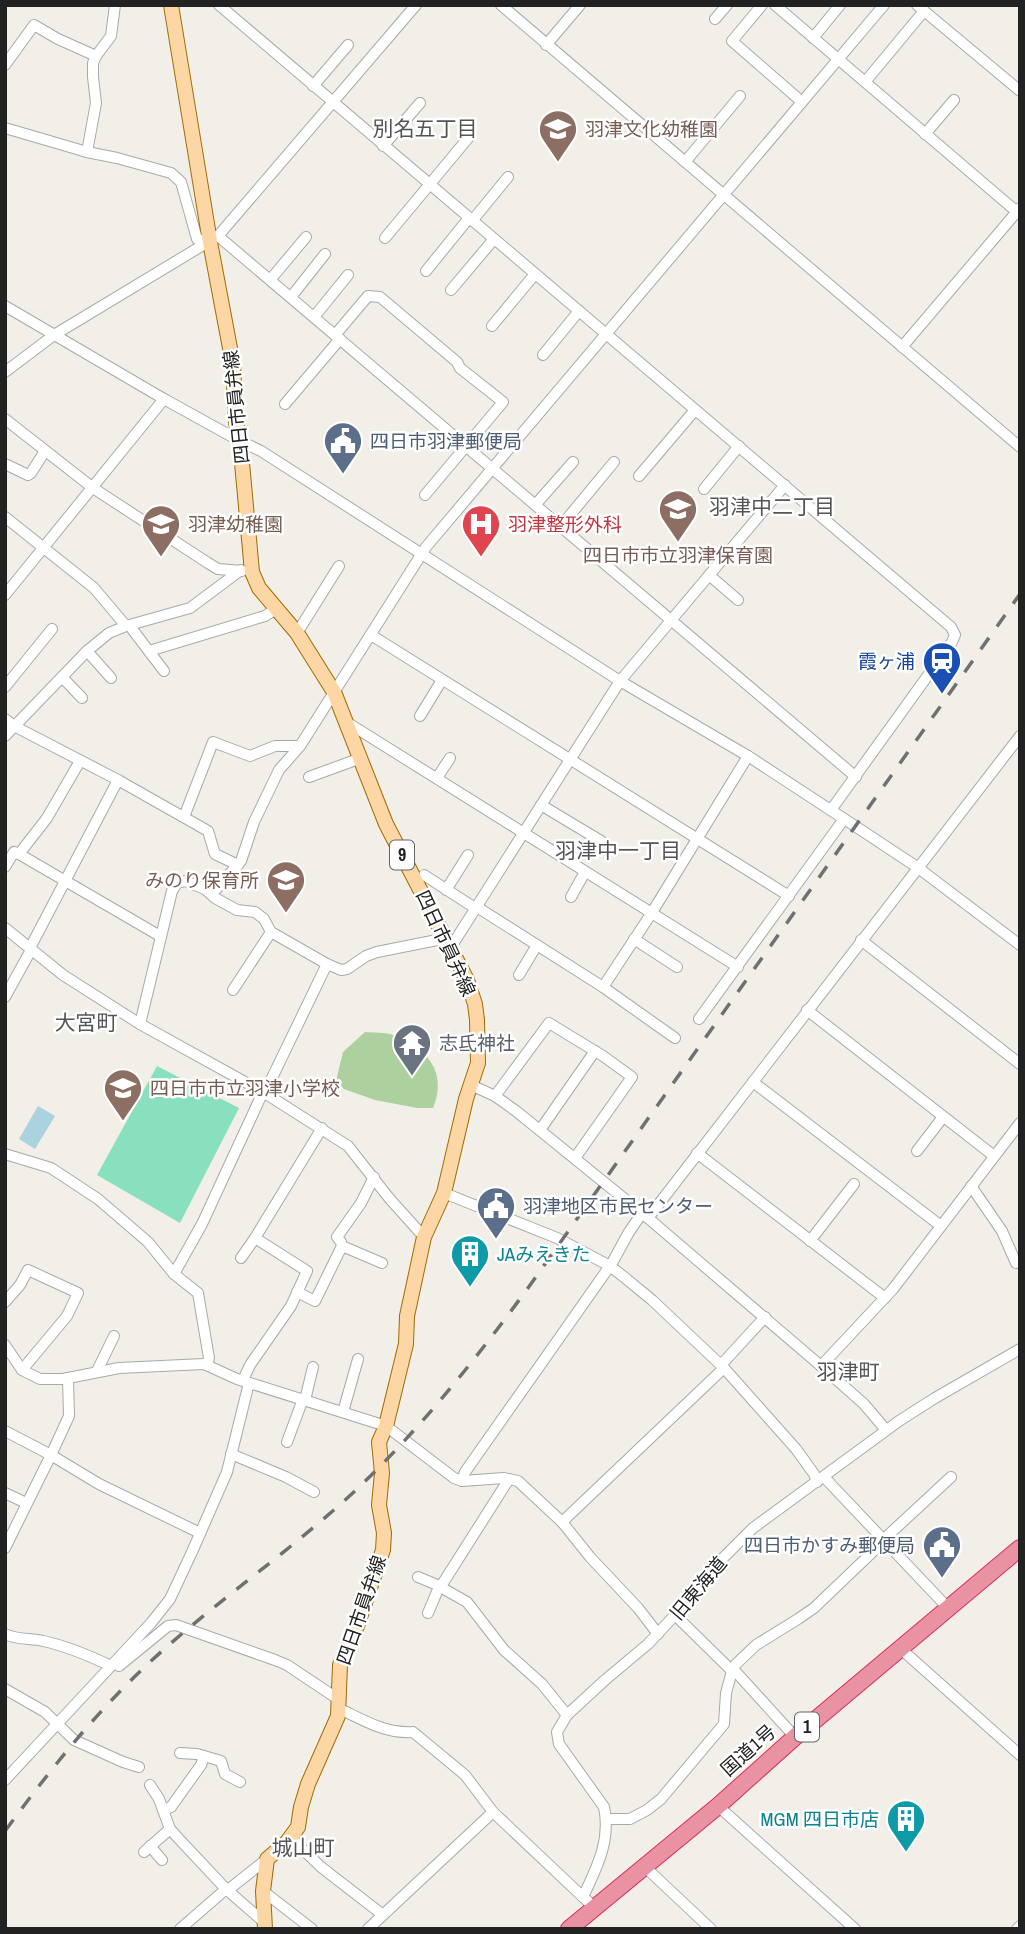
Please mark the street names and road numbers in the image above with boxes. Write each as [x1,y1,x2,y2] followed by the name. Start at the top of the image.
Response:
[217,349,255,465] street label: 四日市員弁線
[390,840,414,870] road number: 9
[410,886,482,1000] street label: 四日市員弁線
[664,1551,732,1625] street label: 旧東海道
[330,1552,392,1668] street label: 四日市員弁線
[795,1712,819,1742] road number: 1
[715,1718,781,1782] street label: 国道1号

